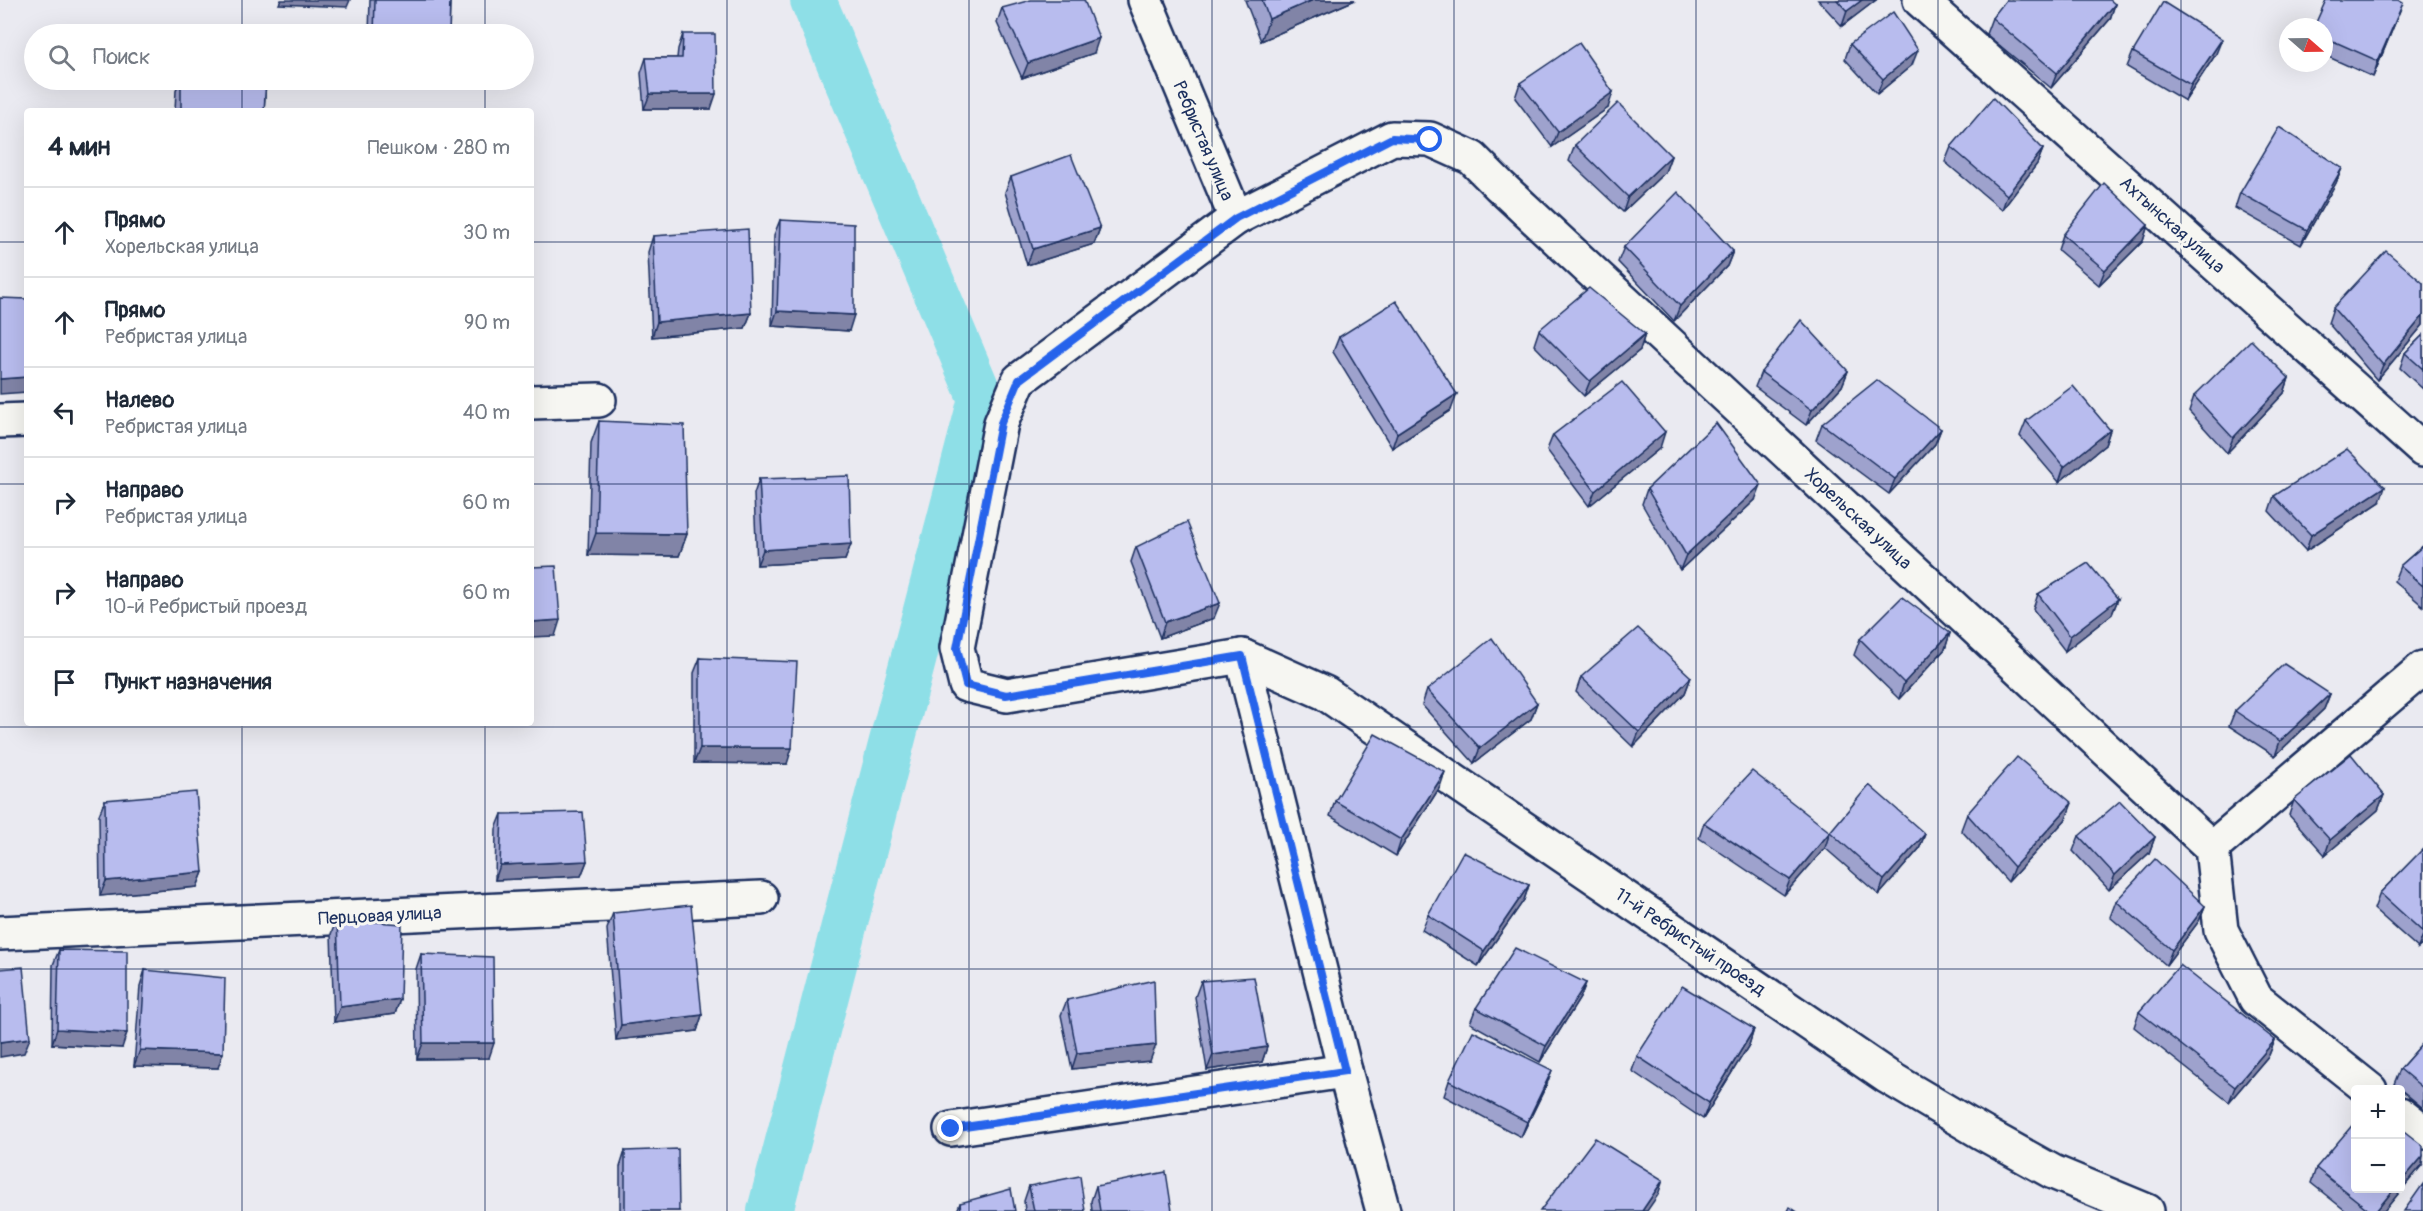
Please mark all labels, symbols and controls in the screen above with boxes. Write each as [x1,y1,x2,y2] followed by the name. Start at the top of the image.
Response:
[2279,18,2333,72] north arrow
[24,24,534,90] search box
[45,41,78,74] icon: search
[93,43,150,71] text: Поиск
[1167,78,1239,204] street label: Ребристая улица
[1416,126,1442,152] route start
[48,131,110,163] text: 4 мин
[368,135,510,160] text: Пешком · 280 m
[2114,172,2230,278] street label: Ахтынская улица
[105,206,165,234] text: Прямо
[48,216,81,249] icon: ahead
[463,220,510,245] text: 30 m
[105,234,259,259] text: Хорельская улица
[105,296,165,324] text: Прямо
[48,306,81,339] icon: ahead
[464,310,510,335] text: 90 m
[105,324,247,349] text: Ребристая улица
[105,386,174,414] text: Налево
[48,396,81,429] icon: left
[463,400,510,425] text: 40 m
[105,414,247,439] text: Ребристая улица
[1800,463,1916,575] street label: Хорельская улица
[105,476,184,504] text: Направо
[48,486,81,519] icon: right
[463,490,510,515] text: 60 m
[105,504,247,529] text: Ребристая улица
[105,566,184,594] text: Направо
[48,576,81,609] icon: right
[463,580,510,605] text: 60 m
[105,594,307,619] text: 10-й Ребристый проезд
[48,666,81,699] icon: arrive
[105,668,272,696] text: Пункт назначения
[1610,883,1770,1001] street label: 11-й Ребристый проезд
[318,901,442,931] street label: Перцовая улица
[2351,1085,2405,1193] map controls
[2351,1085,2405,1139] button: +
[937,1115,963,1141] route end
[2351,1139,2405,1193] button: −

